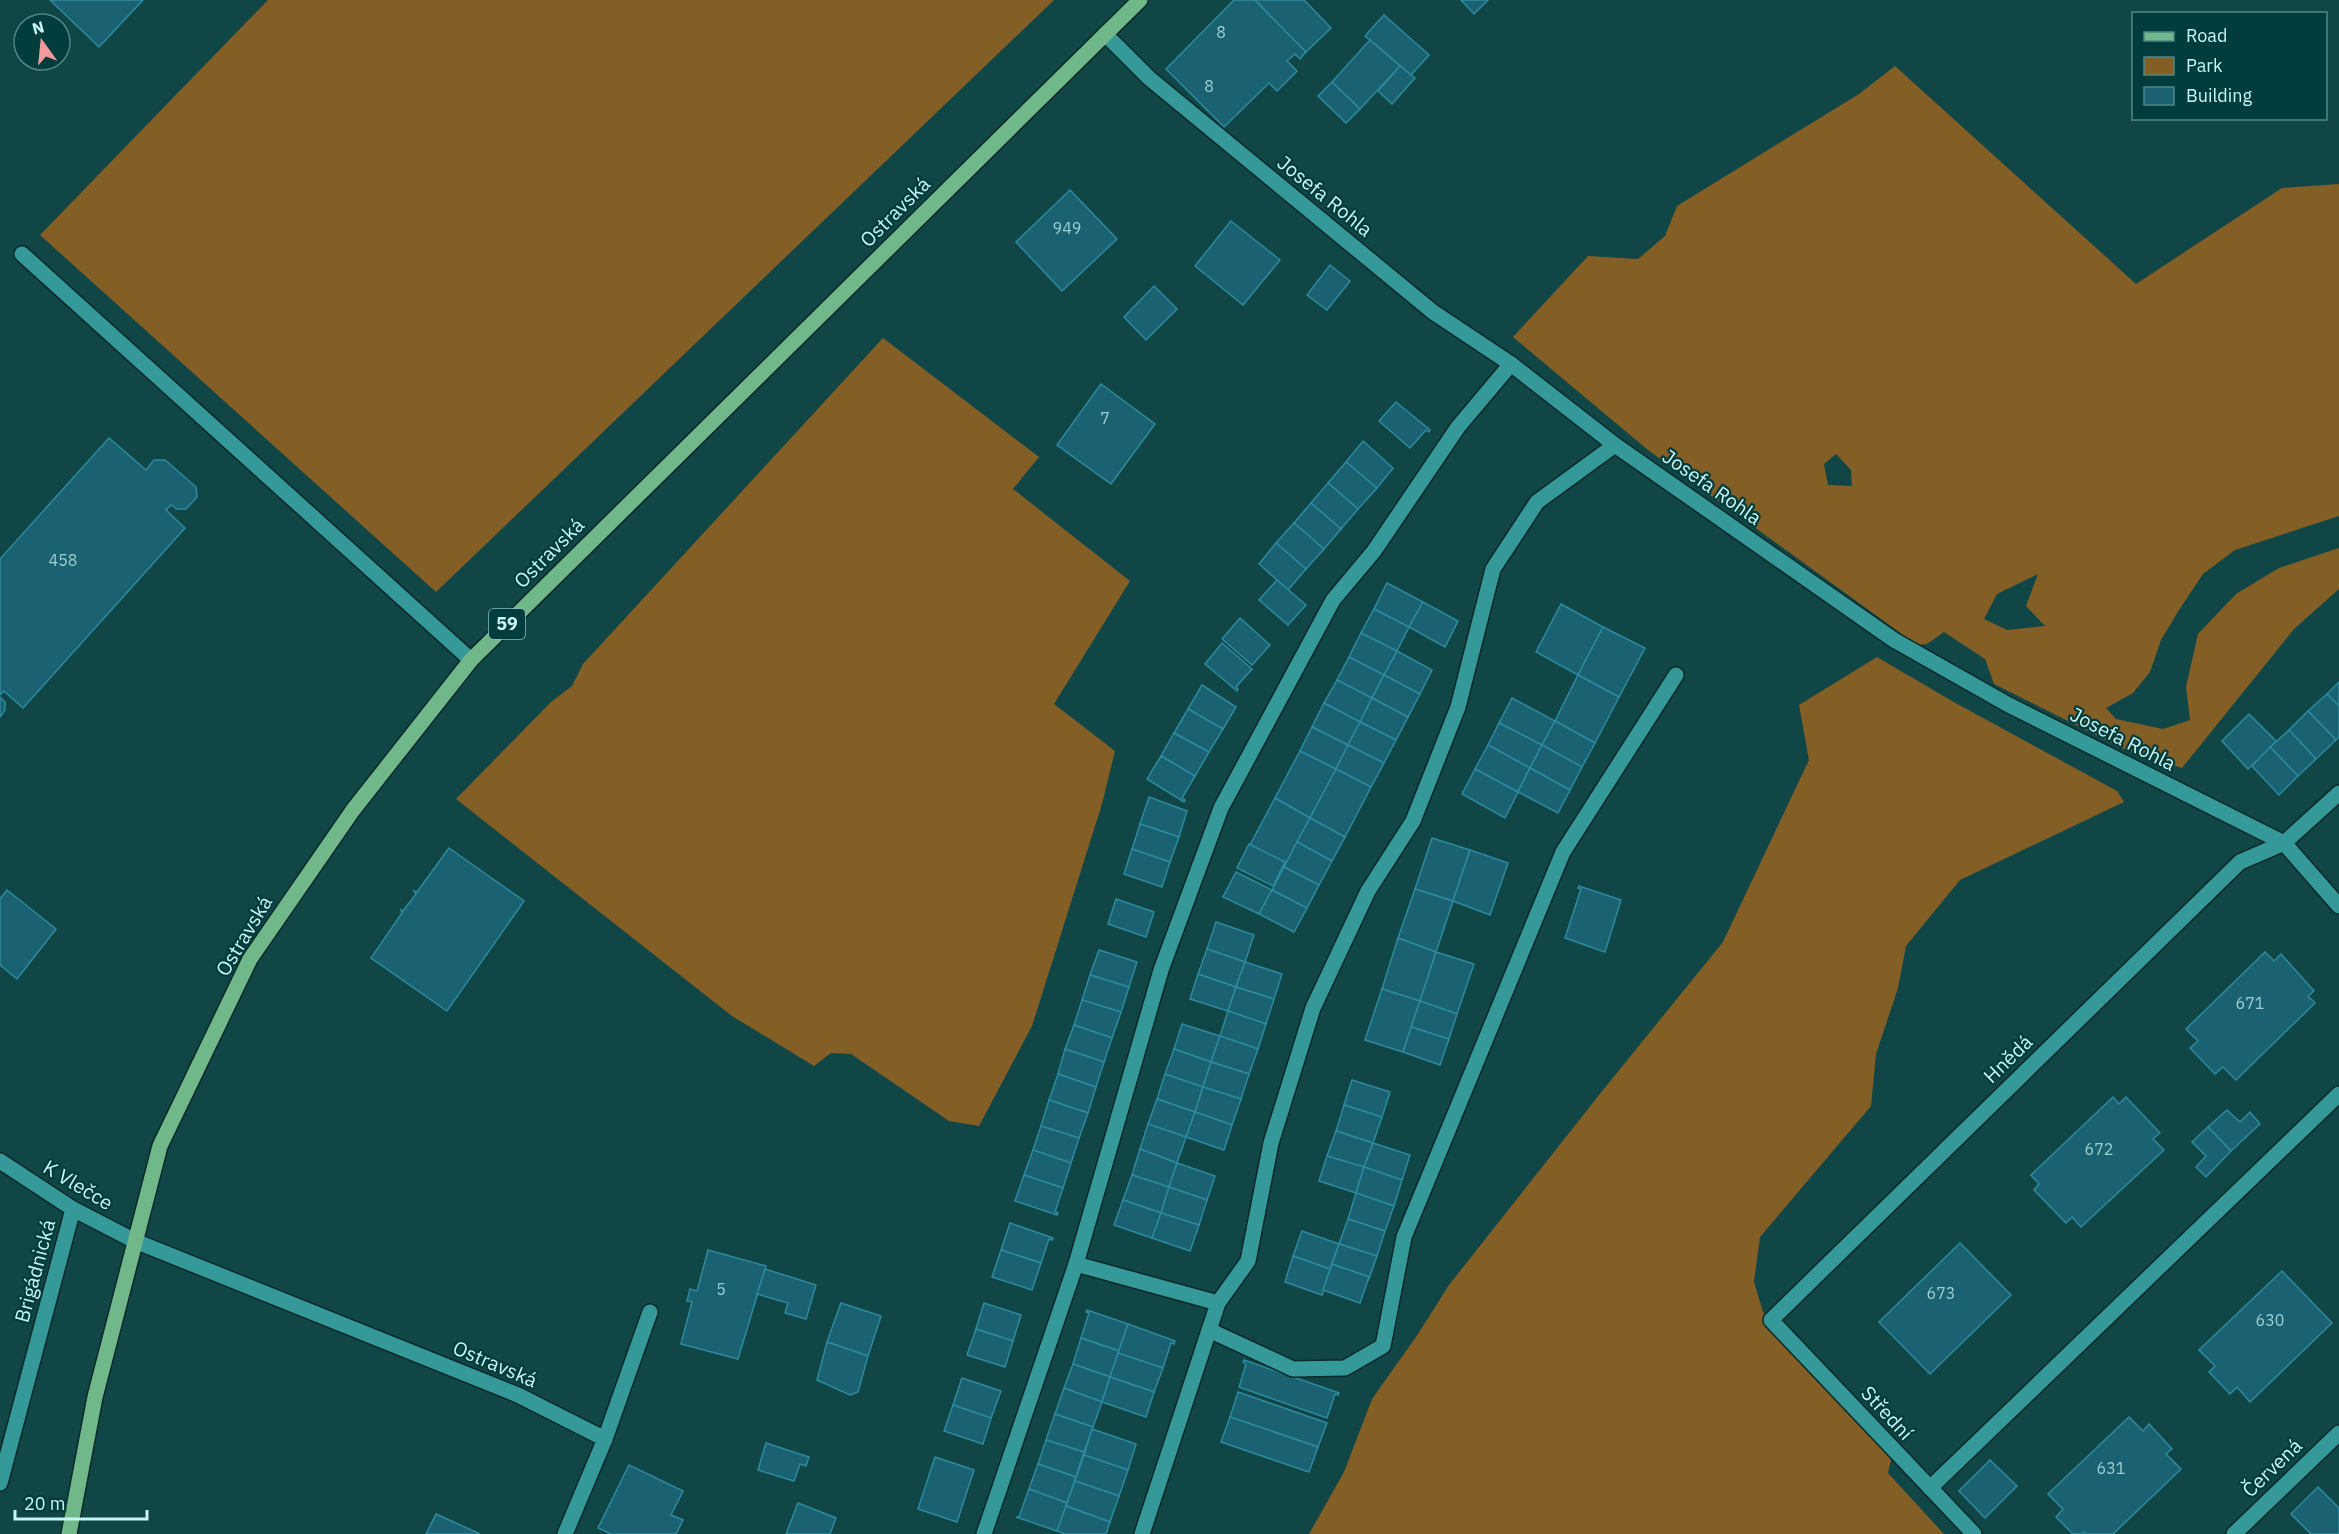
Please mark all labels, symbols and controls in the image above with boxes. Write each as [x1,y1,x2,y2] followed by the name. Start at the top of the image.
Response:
[12,12,72,72] north arrow
[2132,12,2327,120] legend
[30,16,46,39] text: N
[1216,22,1226,42] house number: 8
[2186,24,2227,47] text: Road
[2186,54,2223,77] text: Park
[1204,76,1214,96] house number: 8
[2186,84,2253,107] text: Building
[1272,149,1379,243] street label: Josefa Rohla
[854,170,936,253] street label: Ostravská
[1053,218,1081,238] house number: 949
[1100,408,1110,428] house number: 7
[1657,442,1767,531] street label: Josefa Rohla
[508,511,590,594] street label: Ostravská
[49,550,77,570] house number: 458
[489,609,525,639] road number: 59
[2066,700,2181,777] street label: Josefa Rohla
[209,890,278,981] street label: Ostravská
[2236,993,2264,1013] house number: 671
[1977,1028,2038,1089] street label: Hnědá
[2085,1139,2113,1159] house number: 672
[38,1153,118,1216] street label: K Vlečce
[8,1216,61,1325] street label: Brigádnická
[716,1279,726,1299] house number: 5
[1927,1283,1955,1303] house number: 673
[2256,1310,2284,1330] house number: 630
[449,1334,542,1394] street label: Ostravská
[1855,1380,1919,1446] street label: Střední
[2236,1432,2308,1503] street label: Červená
[2097,1458,2125,1478] house number: 631
[15,1483,147,1521] scale bar
[24,1492,66,1515] text: 20 m

